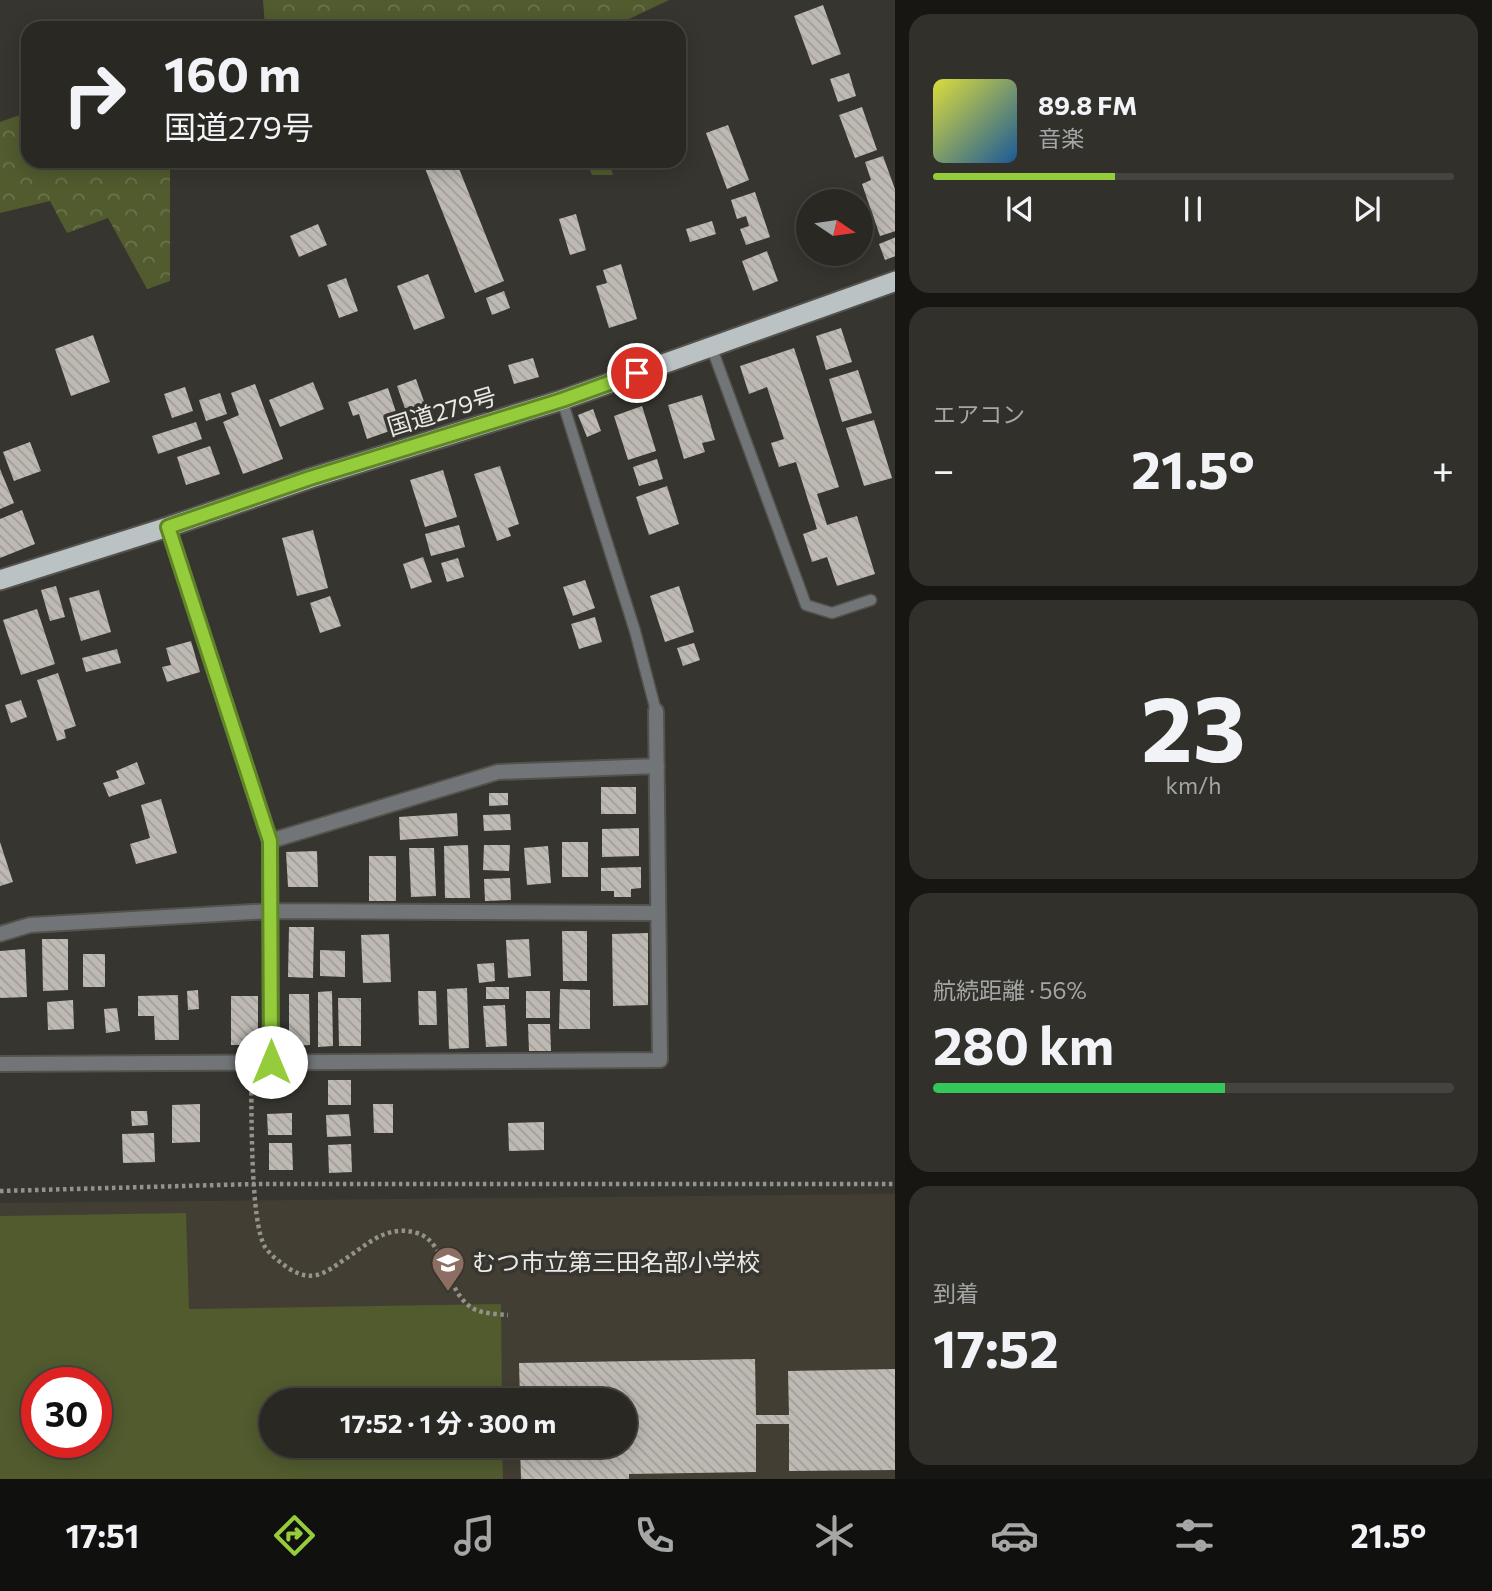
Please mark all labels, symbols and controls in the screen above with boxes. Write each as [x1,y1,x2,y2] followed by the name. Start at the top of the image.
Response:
[164,42,301,102] text: 160 m
[49,49,140,140] icon: right
[1038,89,1137,120] text: 89.8 FM
[164,106,314,146] text: 国道279号
[1038,124,1084,152] text: 音楽
[796,189,873,266] north arrow
[796,189,873,266] map controls
[1001,190,1039,228] icon: previous
[1174,190,1212,228] icon: pause
[1348,190,1386,228] icon: next
[607,343,667,403] pin
[618,354,656,392] icon: arrive
[384,380,500,441] street label: 国道279号
[933,400,1025,428] text: エアコン
[1131,436,1255,500] text: 21.5°
[933,445,955,492] text: −
[1432,445,1454,492] text: +
[1141,669,1246,781] text: 23
[1166,771,1221,799] text: km/h
[933,976,1087,1004] text: 航続距離 · 56%
[933,1012,1114,1076] text: 280 km
[234,1025,308,1099] position arrow
[429,1244,467,1293] school or university icon: むつ市立第三田名部小学校
[472,1247,760,1276] place label: むつ市立第三田名部小学校
[933,1279,979,1307] text: 到着
[933,1315,1059,1379] text: 17:52
[21,1367,112,1458] speed limit sign: 30
[340,1407,556,1438] text: 17:52 · 1 分 · 300 m
[270,1511,319,1560] icon: directions
[450,1511,499,1560] icon: music
[630,1511,679,1560] icon: phone
[810,1511,859,1560] icon: climate
[990,1511,1039,1560] icon: car
[1170,1511,1219,1560] icon: filters
[66,1515,139,1555] text: 17:51
[1350,1515,1426,1555] text: 21.5°

